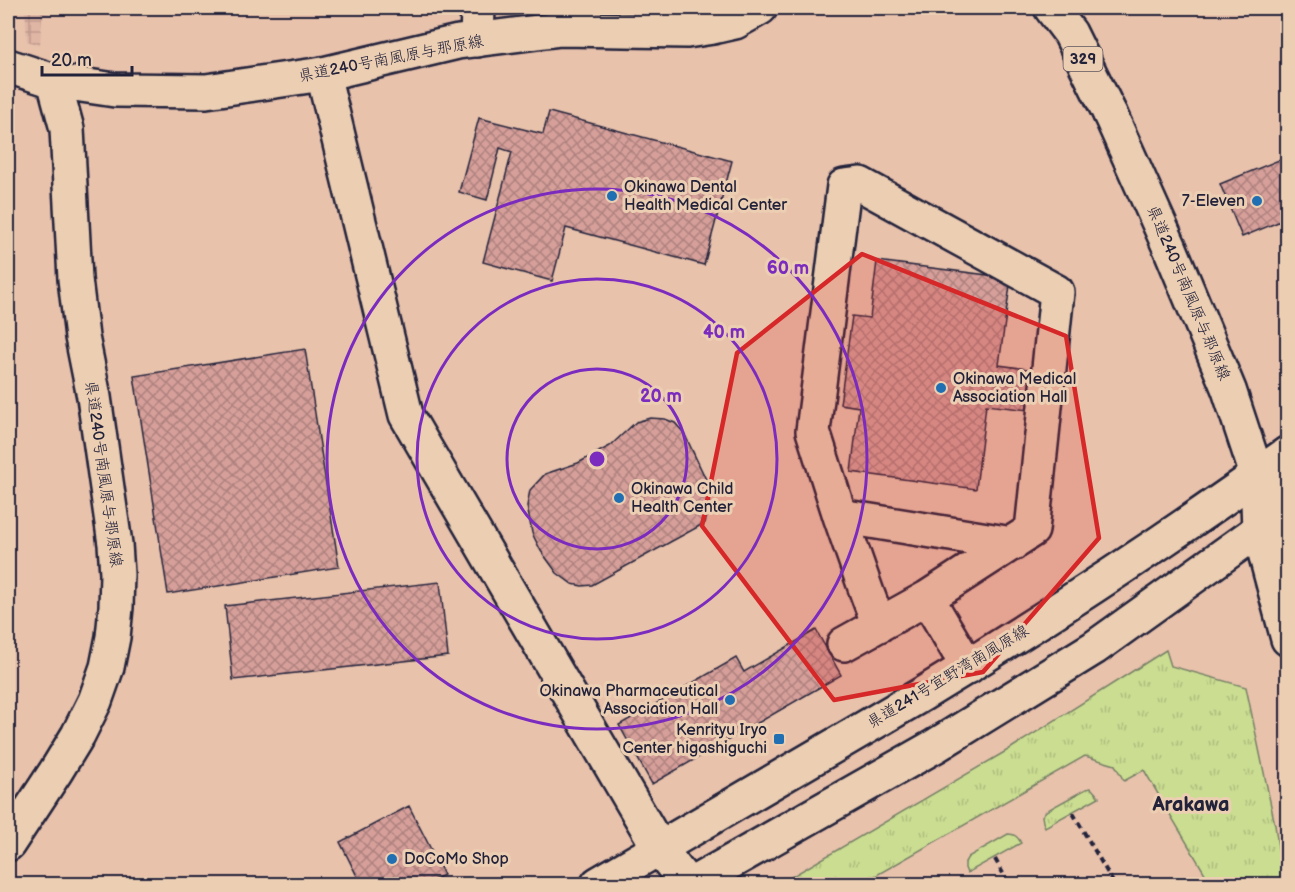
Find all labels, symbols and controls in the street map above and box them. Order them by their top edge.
street label: 県道240号南風原与那原線 [297,32,485,86]
scale bar [42,39,132,77]
road number: 329 [1064,47,1102,71]
text: 20 m [51,50,92,71]
place label: Okinawa Dental Health Medical Center [624,178,787,215]
marker: Okinawa Dental Health Medical Center [605,189,619,203]
place label: 7-Eleven [1182,192,1245,211]
marker: 7-Eleven [1250,194,1264,208]
street label: 県道240号南風原与那原線 [1142,203,1234,383]
text: 60 m [767,258,809,279]
text: 40 m [703,322,745,343]
place label: Okinawa Medical Association Hall [953,370,1076,407]
street label: 県道240号南風原与那原線 [80,379,126,569]
marker: Okinawa Medical Association Hall [934,381,948,395]
text: 20 m [640,386,682,407]
centre of rings [587,449,607,469]
place label: Okinawa Child Health Center [631,480,733,517]
marker: Okinawa Child Health Center [612,491,626,505]
street label: 県道241号宜野湾南風原線 [864,621,1032,733]
place label: Okinawa Pharmaceutical Association Hall [539,682,718,719]
marker: Okinawa Pharmaceutical Association Hall [723,693,737,707]
place label: Kenrityu Iryo Center higashiguchi [622,721,767,758]
marker: Kenrityu Iryo Center higashiguchi [772,732,786,746]
district label: Arakawa [1152,793,1229,817]
place label: DoCoMo Shop [404,850,509,869]
marker: DoCoMo Shop [385,852,399,866]

